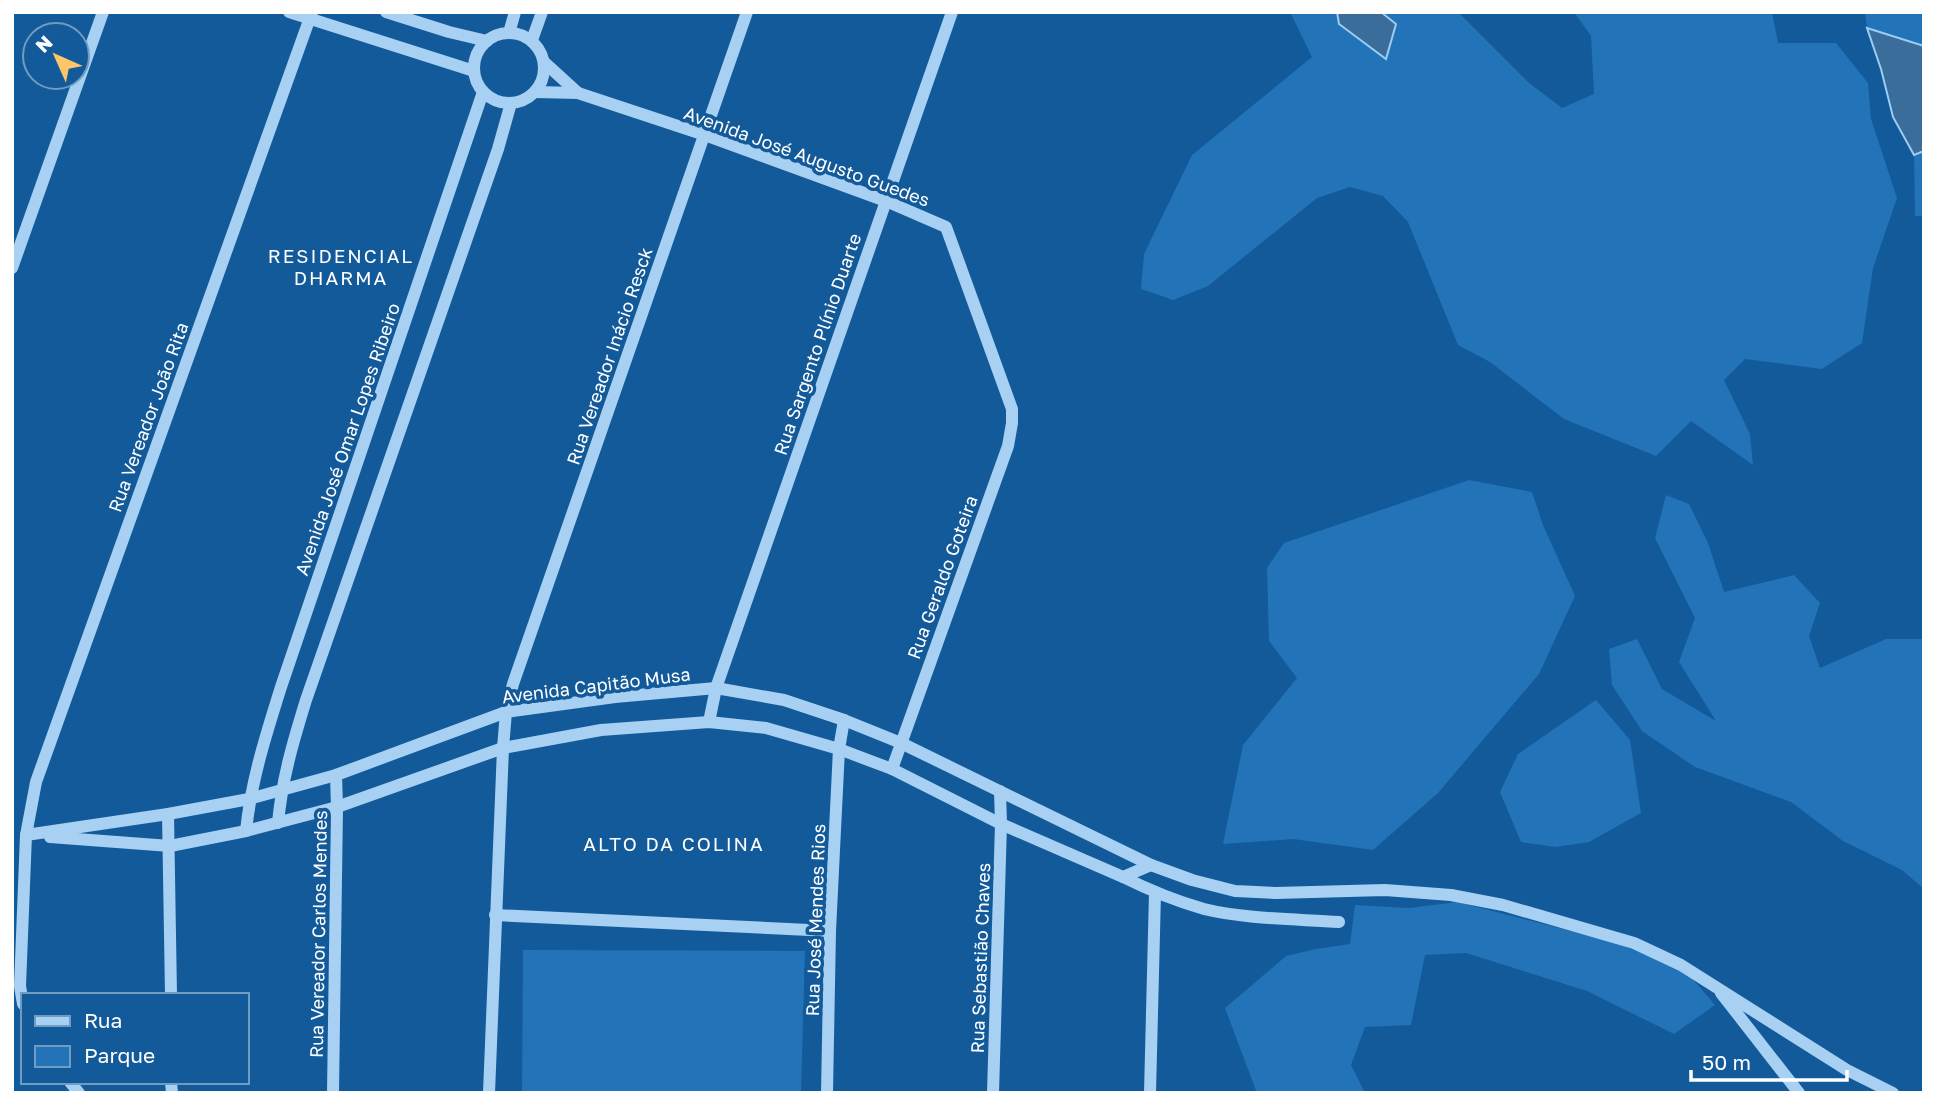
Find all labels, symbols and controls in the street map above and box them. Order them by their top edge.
north arrow [21,21,91,91]
text: N [30,30,57,57]
street label: Avenida José Augusto Guedes [681,101,933,211]
street label: Rua Sargento Plínio Duarte [769,230,865,458]
district label: RESIDENCIAL DHARMA [268,244,414,289]
street label: Rua Vereador Inácio Resck [561,244,657,468]
street label: Avenida José Omar Lopes Ribeiro [290,300,404,578]
street label: Rua Vereador João Rita [103,319,193,515]
street label: Rua Geraldo Goteira [902,492,982,662]
street label: Avenida Capitão Musa [500,663,692,707]
street label: Rua Vereador Carlos Mendes [305,810,331,1058]
street label: Rua José Mendes Rios [801,823,829,1017]
district label: ALTO DA COLINA [583,832,765,855]
street label: Rua Sebastião Chaves [966,862,994,1054]
legend [21,993,248,1084]
text: Rua [84,1007,122,1033]
scale bar [1691,1038,1847,1082]
text: Parque [84,1042,155,1068]
text: 50 m [1702,1049,1751,1075]

